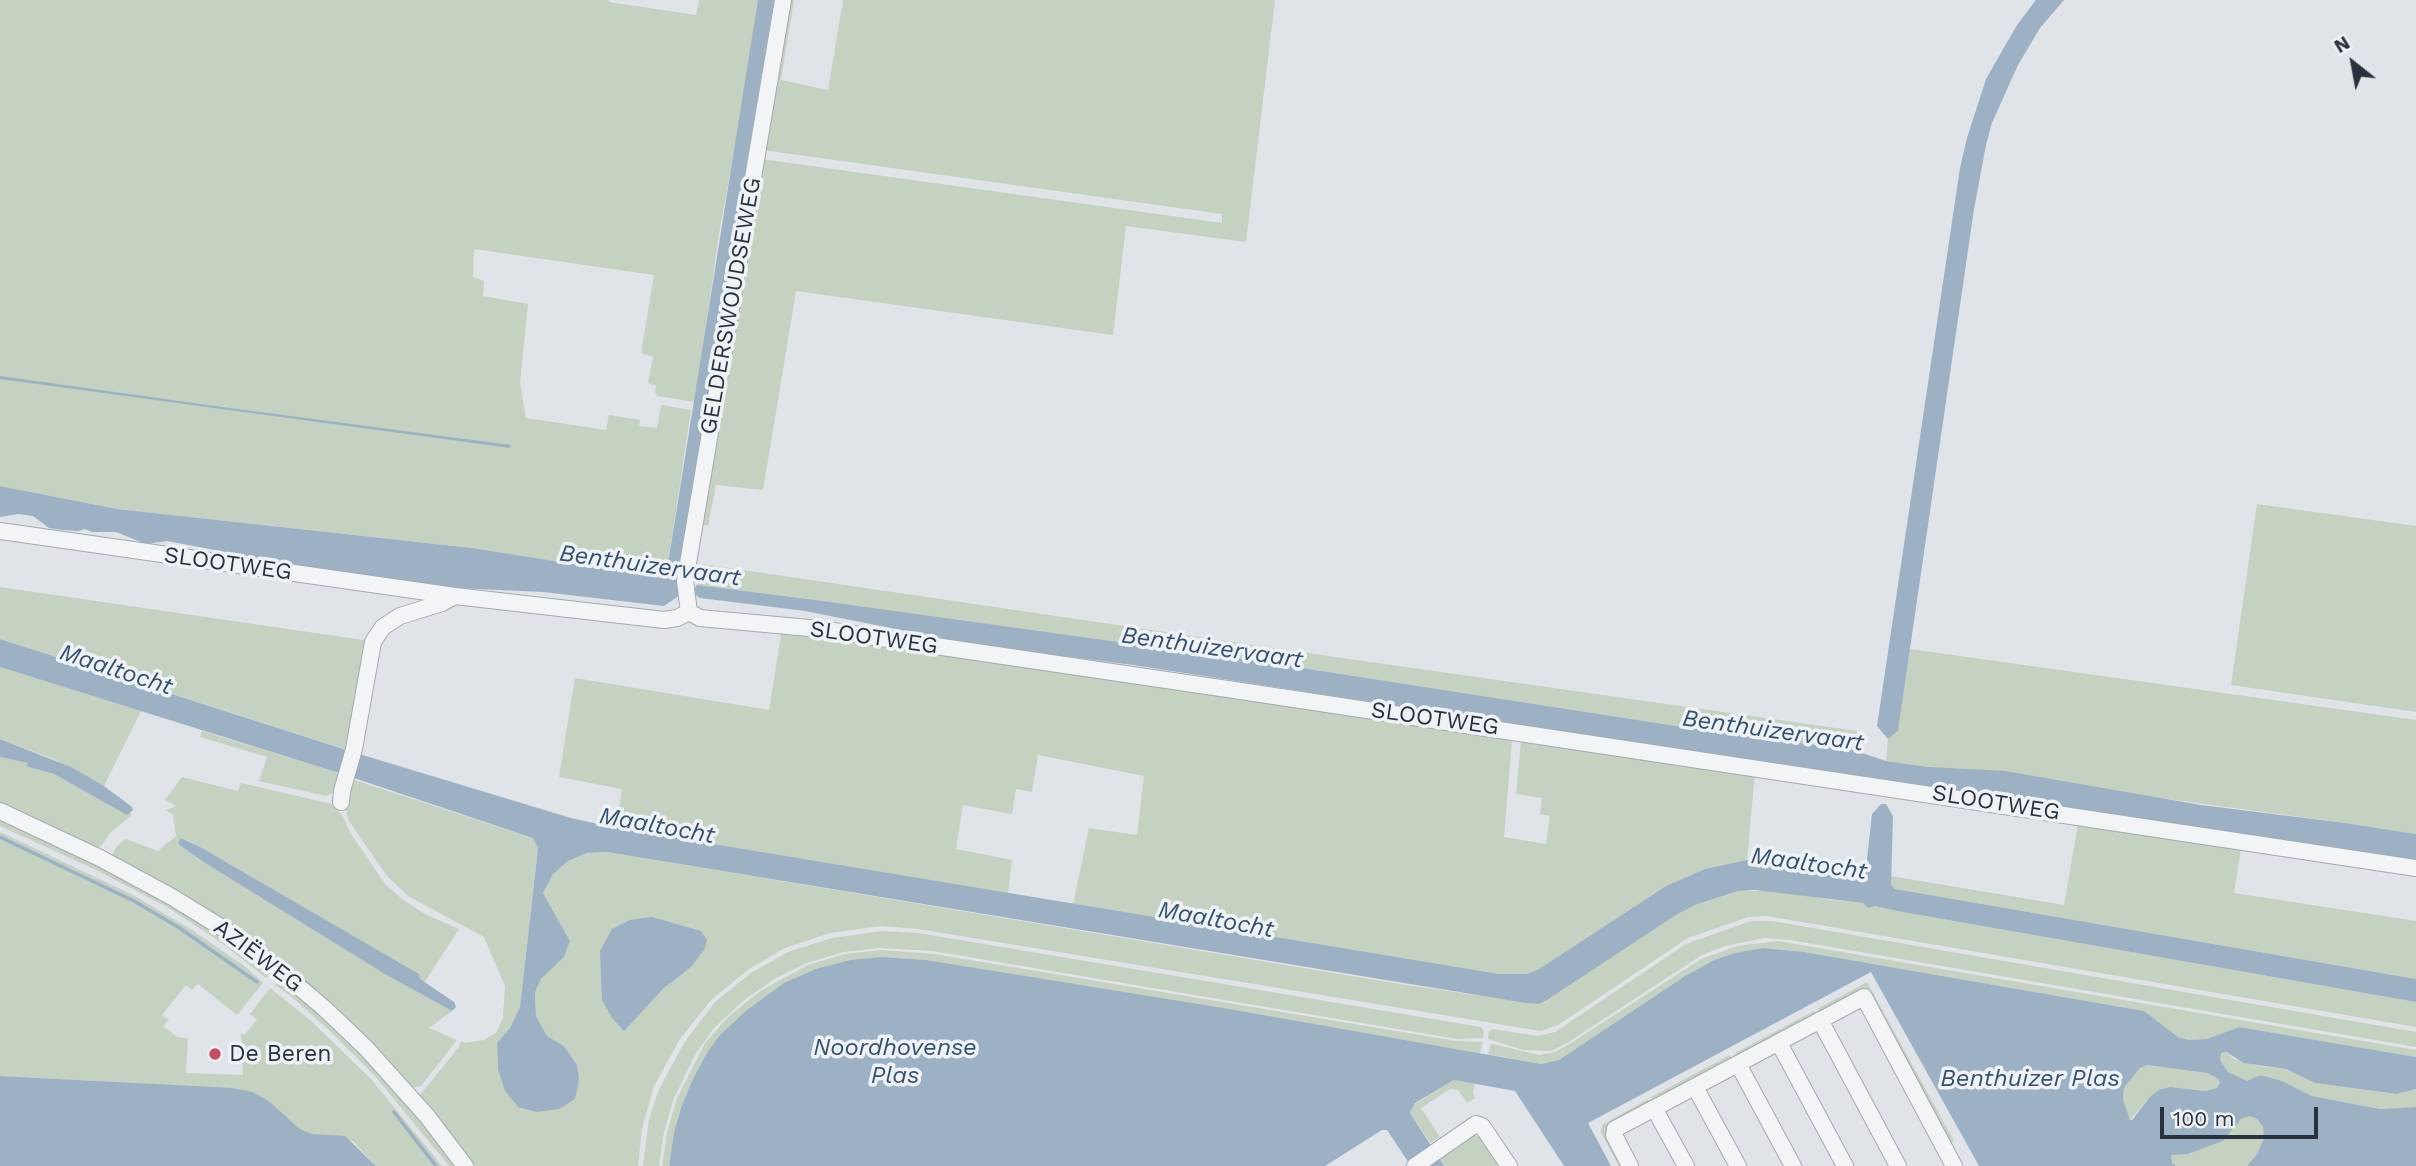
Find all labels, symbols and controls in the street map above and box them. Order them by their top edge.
north arrow [2318,28,2388,98]
text: N [2330,31,2354,58]
street label: GELDERSWOUDSEWEG [695,175,767,437]
water label: Benthuizervaart [557,539,743,593]
street label: SLOOTWEG [162,541,294,587]
street label: SLOOTWEG [808,615,940,661]
water label: Benthuizervaart [1119,621,1305,675]
water label: Maaltocht [56,638,176,702]
street label: SLOOTWEG [1369,696,1501,742]
water label: Benthuizervaart [1680,704,1866,758]
street label: SLOOTWEG [1930,779,2062,827]
water label: Maaltocht [597,802,717,850]
water label: Maaltocht [1749,842,1869,886]
water label: Maaltocht [1156,896,1276,944]
street label: AZIËWEG [208,914,308,998]
water label: Noordhovense Plas [813,1034,977,1090]
place label: De Beren [229,1040,332,1068]
marker: De Beren [207,1046,223,1062]
water label: Benthuizer Plas [1940,1065,2120,1093]
scale bar [2164,1092,2322,1136]
text: 100 m [2173,1106,2235,1131]

